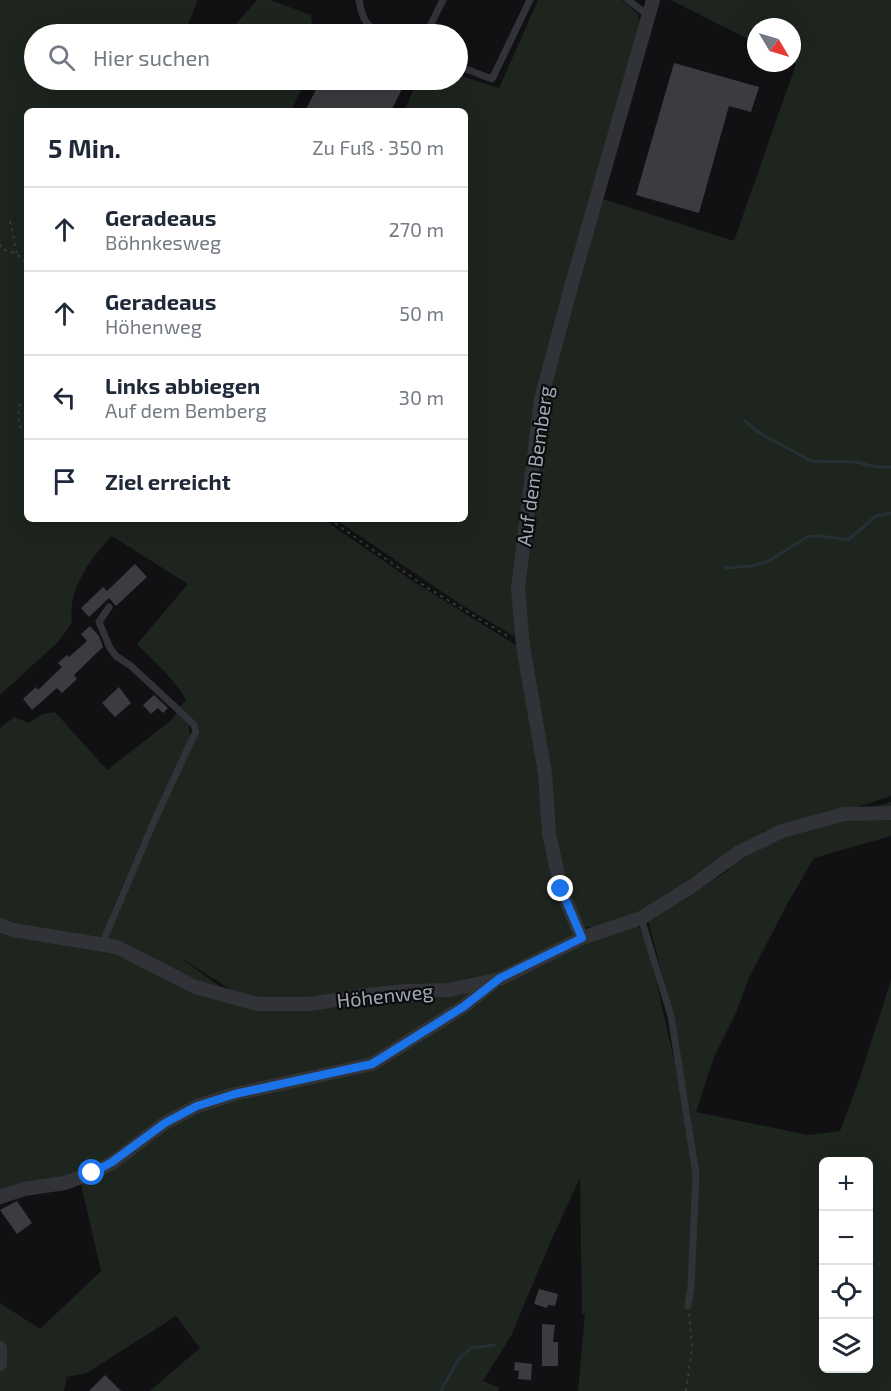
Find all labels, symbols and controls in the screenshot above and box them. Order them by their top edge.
north arrow [747,18,801,72]
search box [24,24,468,90]
icon: search [45,41,78,74]
text: Hier suchen [93,44,210,70]
text: 5 Min. [48,132,121,163]
text: Zu Fuß · 350 m [312,135,444,159]
text: Geradeaus [105,204,216,230]
icon: ahead [48,213,81,246]
text: 270 m [388,217,444,241]
text: Böhnkesweg [105,230,221,254]
text: Geradeaus [105,288,216,314]
icon: ahead [48,297,81,330]
text: 50 m [399,301,444,325]
text: Höhenweg [105,314,202,338]
text: Links abbiegen [105,372,260,398]
icon: left [48,381,81,414]
street label: Auf dem Bemberg [511,384,557,548]
text: 30 m [399,385,444,409]
text: Auf dem Bemberg [105,398,267,422]
icon: arrive [48,465,81,498]
text: Ziel erreicht [105,468,231,494]
route end [547,875,573,901]
street label: Höhenweg [335,978,434,1012]
map controls [819,1157,873,1373]
button: + [819,1157,873,1211]
route start [78,1159,104,1185]
button: − [819,1211,873,1265]
button: locate [819,1265,873,1319]
button: layers [819,1319,873,1373]

